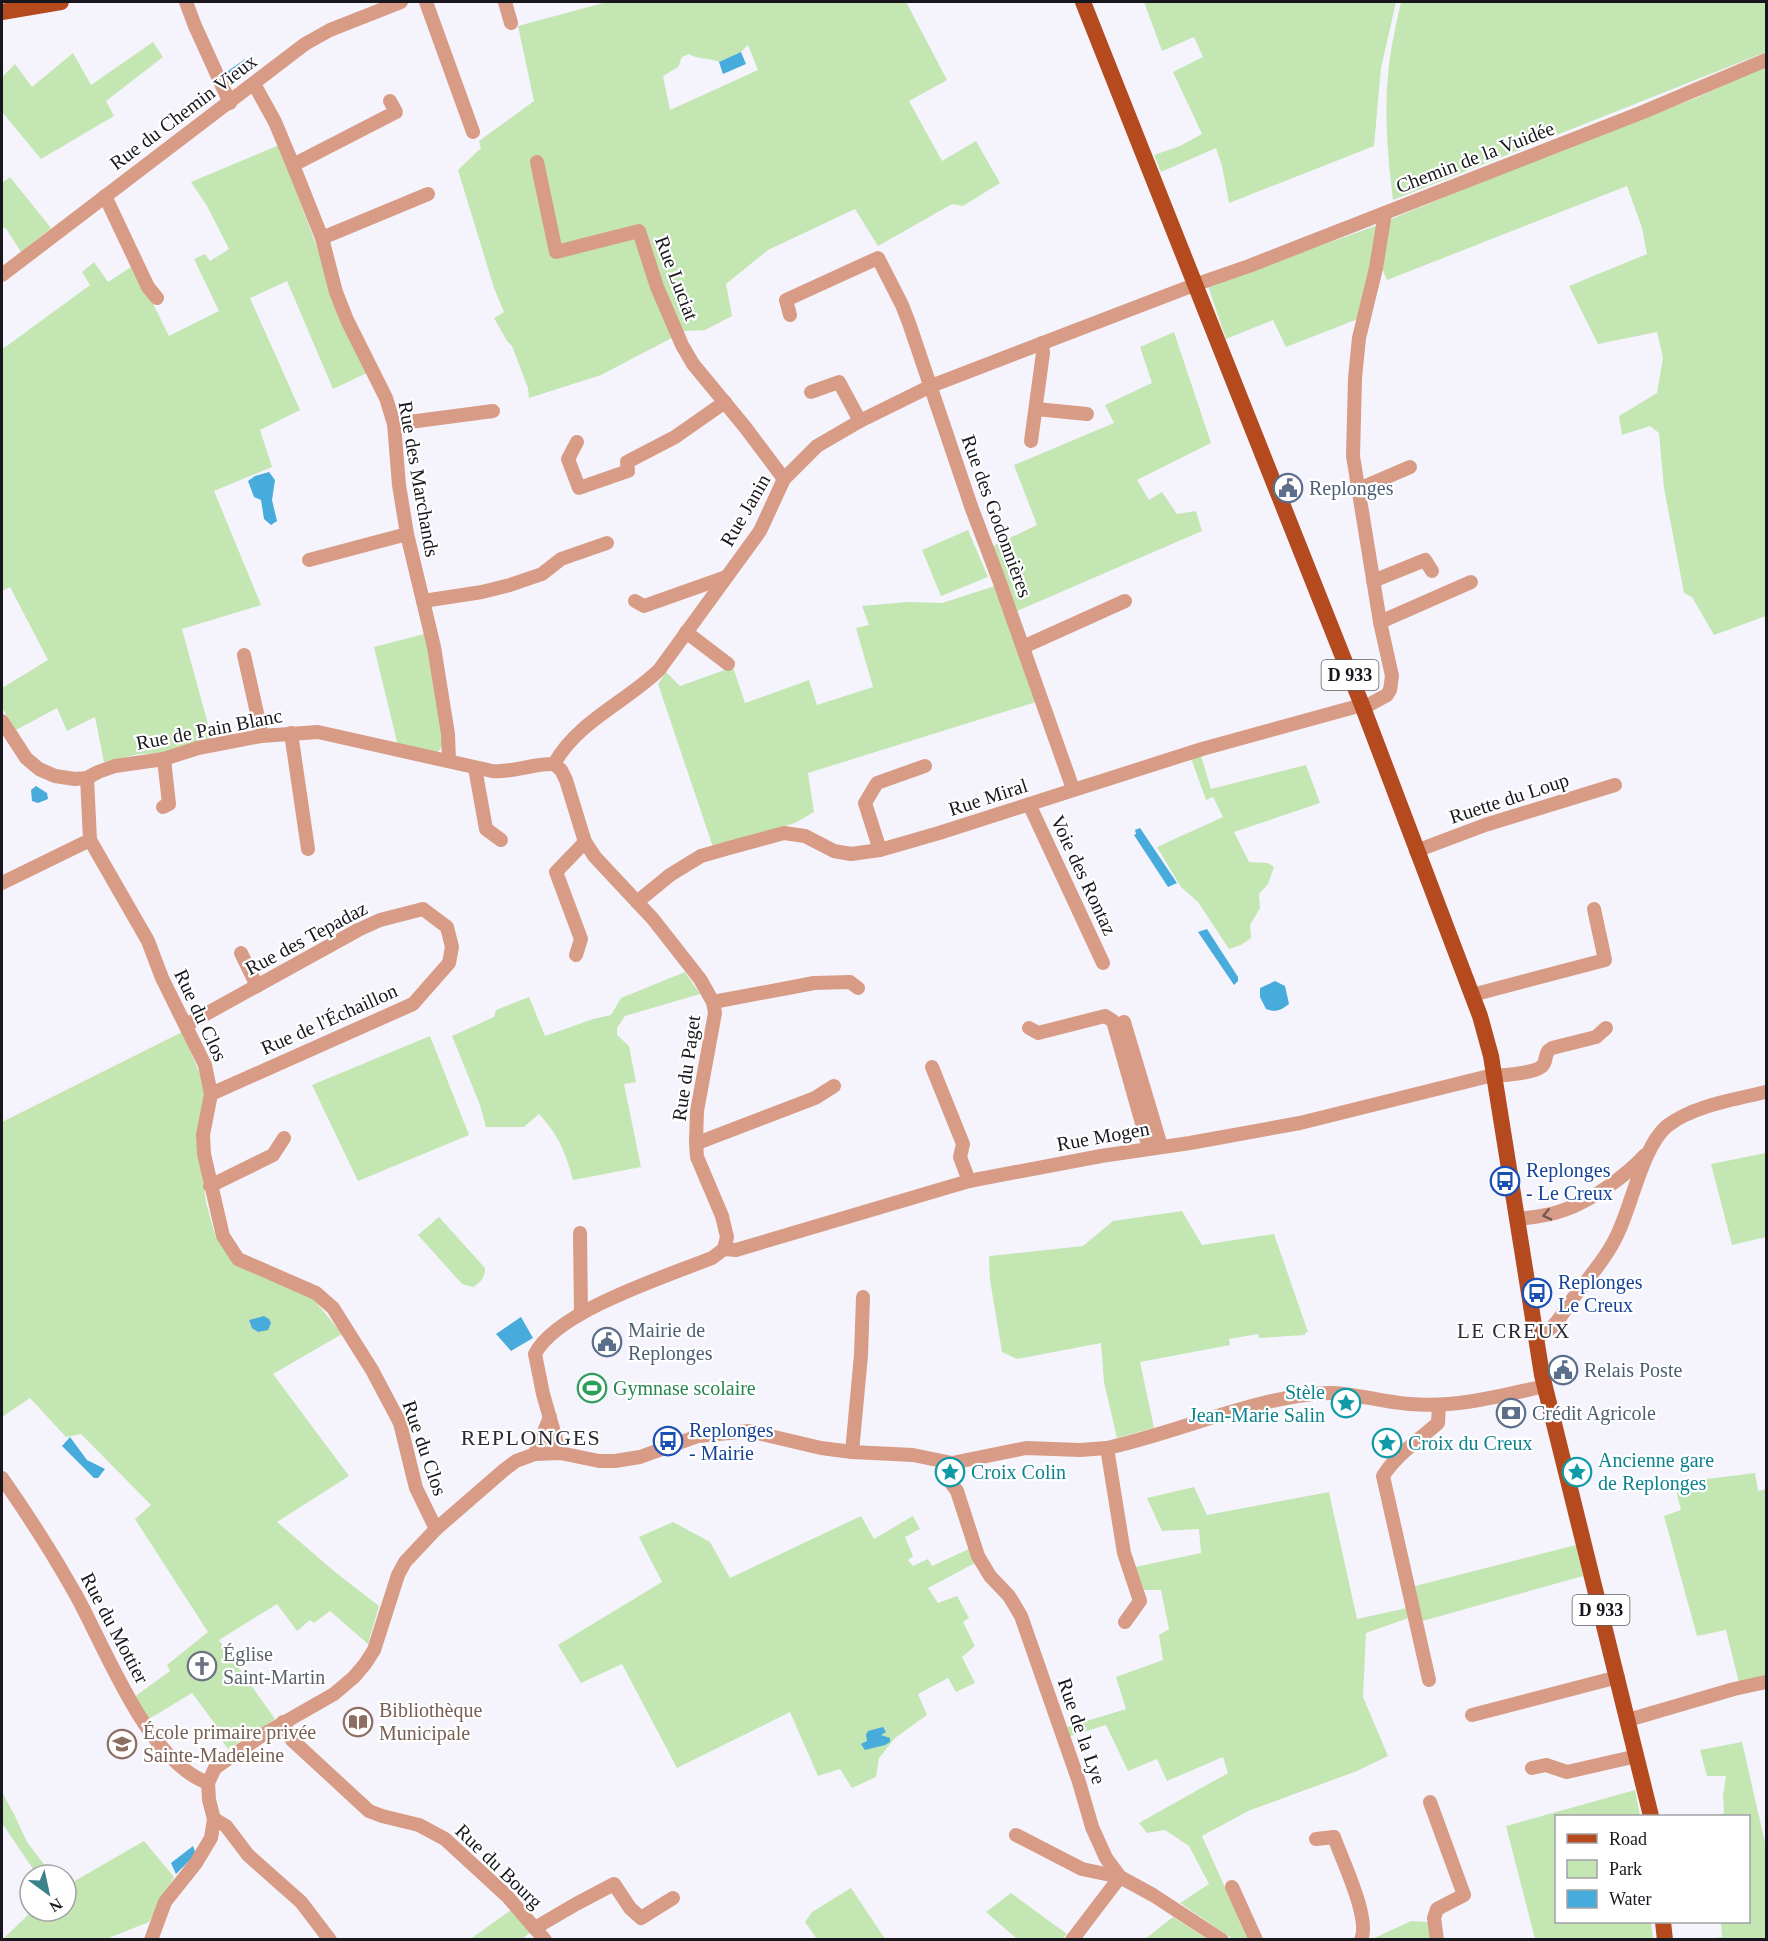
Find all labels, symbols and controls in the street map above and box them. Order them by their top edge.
street label: Rue du Chemin Vieux [105,50,261,174]
street label: Chemin de la Vuidée [1393,117,1557,197]
street label: Rue Luciat [651,233,703,324]
street label: Rue des Marchands [394,399,444,559]
street label: Rue des Godonnières [957,432,1037,600]
street label: Rue Janin [716,470,774,550]
public building icon: Replonges [1272,472,1304,504]
place label: Replonges [1309,477,1394,500]
road number: D 933 [1322,660,1378,690]
street label: Rue de Pain Blanc [134,704,284,754]
street label: Ruette du Loup [1446,768,1572,829]
street label: Rue Miral [946,774,1031,820]
street label: Voie des Rontaz [1047,812,1121,938]
street label: Rue des Tepadaz [241,897,371,980]
street label: Rue du Clos [170,966,232,1065]
street label: Rue de l'Échaillon [257,979,401,1059]
street label: Rue du Paget [668,1013,705,1122]
street label: Rue Mogen [1055,1117,1151,1156]
place label: Replonges - Le Creux [1526,1159,1613,1204]
bus stop icon: Replonges - Le Creux [1489,1165,1521,1197]
one-way arrow [1542,1207,1552,1220]
place label: Replonges Le Creux [1558,1271,1643,1316]
bus stop icon: Replonges Le Creux [1521,1277,1553,1309]
place label: Mairie de Replonges [628,1319,713,1365]
district label: LE CREUX [1457,1319,1571,1343]
public building icon: Mairie de Replonges [591,1326,623,1358]
public building icon: Relais Poste [1547,1354,1579,1386]
place label: Relais Poste [1584,1359,1682,1381]
sports icon: Gymnase scolaire [576,1372,608,1404]
place label: Gymnase scolaire [613,1377,756,1400]
place label: Stèle Jean-Marie Salin [1189,1381,1325,1426]
place icon: Stèle Jean-Marie Salin [1330,1387,1362,1419]
bank icon: Crédit Agricole [1495,1397,1527,1429]
street label: Rue du Clos [398,1398,452,1499]
place label: Crédit Agricole [1532,1402,1656,1425]
place label: Replonges - Mairie [689,1419,774,1464]
district label: REPLONGES [461,1425,601,1450]
bus stop icon: Replonges - Mairie [652,1425,684,1457]
place icon: Croix du Creux [1371,1427,1403,1459]
place label: Croix du Creux [1408,1432,1532,1454]
place label: Ancienne gare de Replonges [1598,1449,1714,1495]
place icon: Croix Colin [934,1456,966,1488]
place icon: Ancienne gare de Replonges [1561,1456,1593,1488]
place label: Croix Colin [971,1461,1066,1483]
street label: Rue du Mottier [77,1569,154,1687]
road number: D 933 [1572,1595,1630,1625]
place label: Église Saint-Martin [223,1643,325,1688]
church icon: Église Saint-Martin [186,1650,218,1682]
street label: Rue de la Lye [1053,1675,1110,1787]
place label: Bibliothèque Municipale [379,1699,482,1745]
library icon: Bibliothèque Municipale [342,1706,374,1738]
place label: École primaire privée Sainte-Madeleine [143,1721,316,1766]
school or university icon: École primaire privée Sainte-Madeleine [106,1728,138,1760]
legend [1555,1815,1750,1923]
street label: Rue du Bourg [450,1819,547,1913]
text: Road [1609,1829,1647,1849]
text: Park [1609,1859,1642,1879]
north arrow [18,1863,78,1923]
text: Water [1609,1889,1652,1909]
text: N [46,1895,65,1916]

